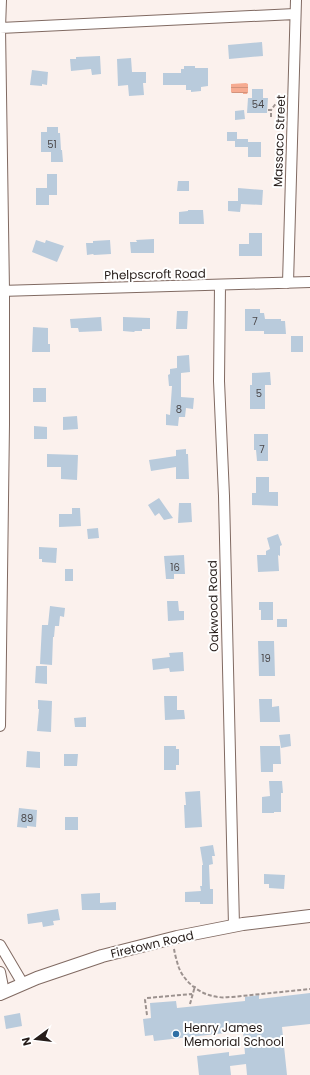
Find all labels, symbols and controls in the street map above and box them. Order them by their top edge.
street label: Massaco Street [269,95,289,187]
house number: 54 [252,97,264,112]
house number: 51 [47,137,57,152]
street label: Phelpscroft Road [104,265,206,283]
house number: 7 [252,314,258,329]
house number: 5 [256,386,262,401]
house number: 8 [176,402,182,417]
house number: 7 [259,442,265,457]
house number: 16 [170,560,180,575]
street label: Oakwood Road [204,560,222,652]
house number: 19 [261,651,271,666]
house number: 89 [21,811,33,826]
street label: Firetown Road [109,926,195,962]
north arrow [16,1019,56,1059]
place label: Henry James Memorial School [184,1019,284,1050]
marker: Henry James Memorial School [171,1029,181,1039]
text: N [18,1036,35,1048]

